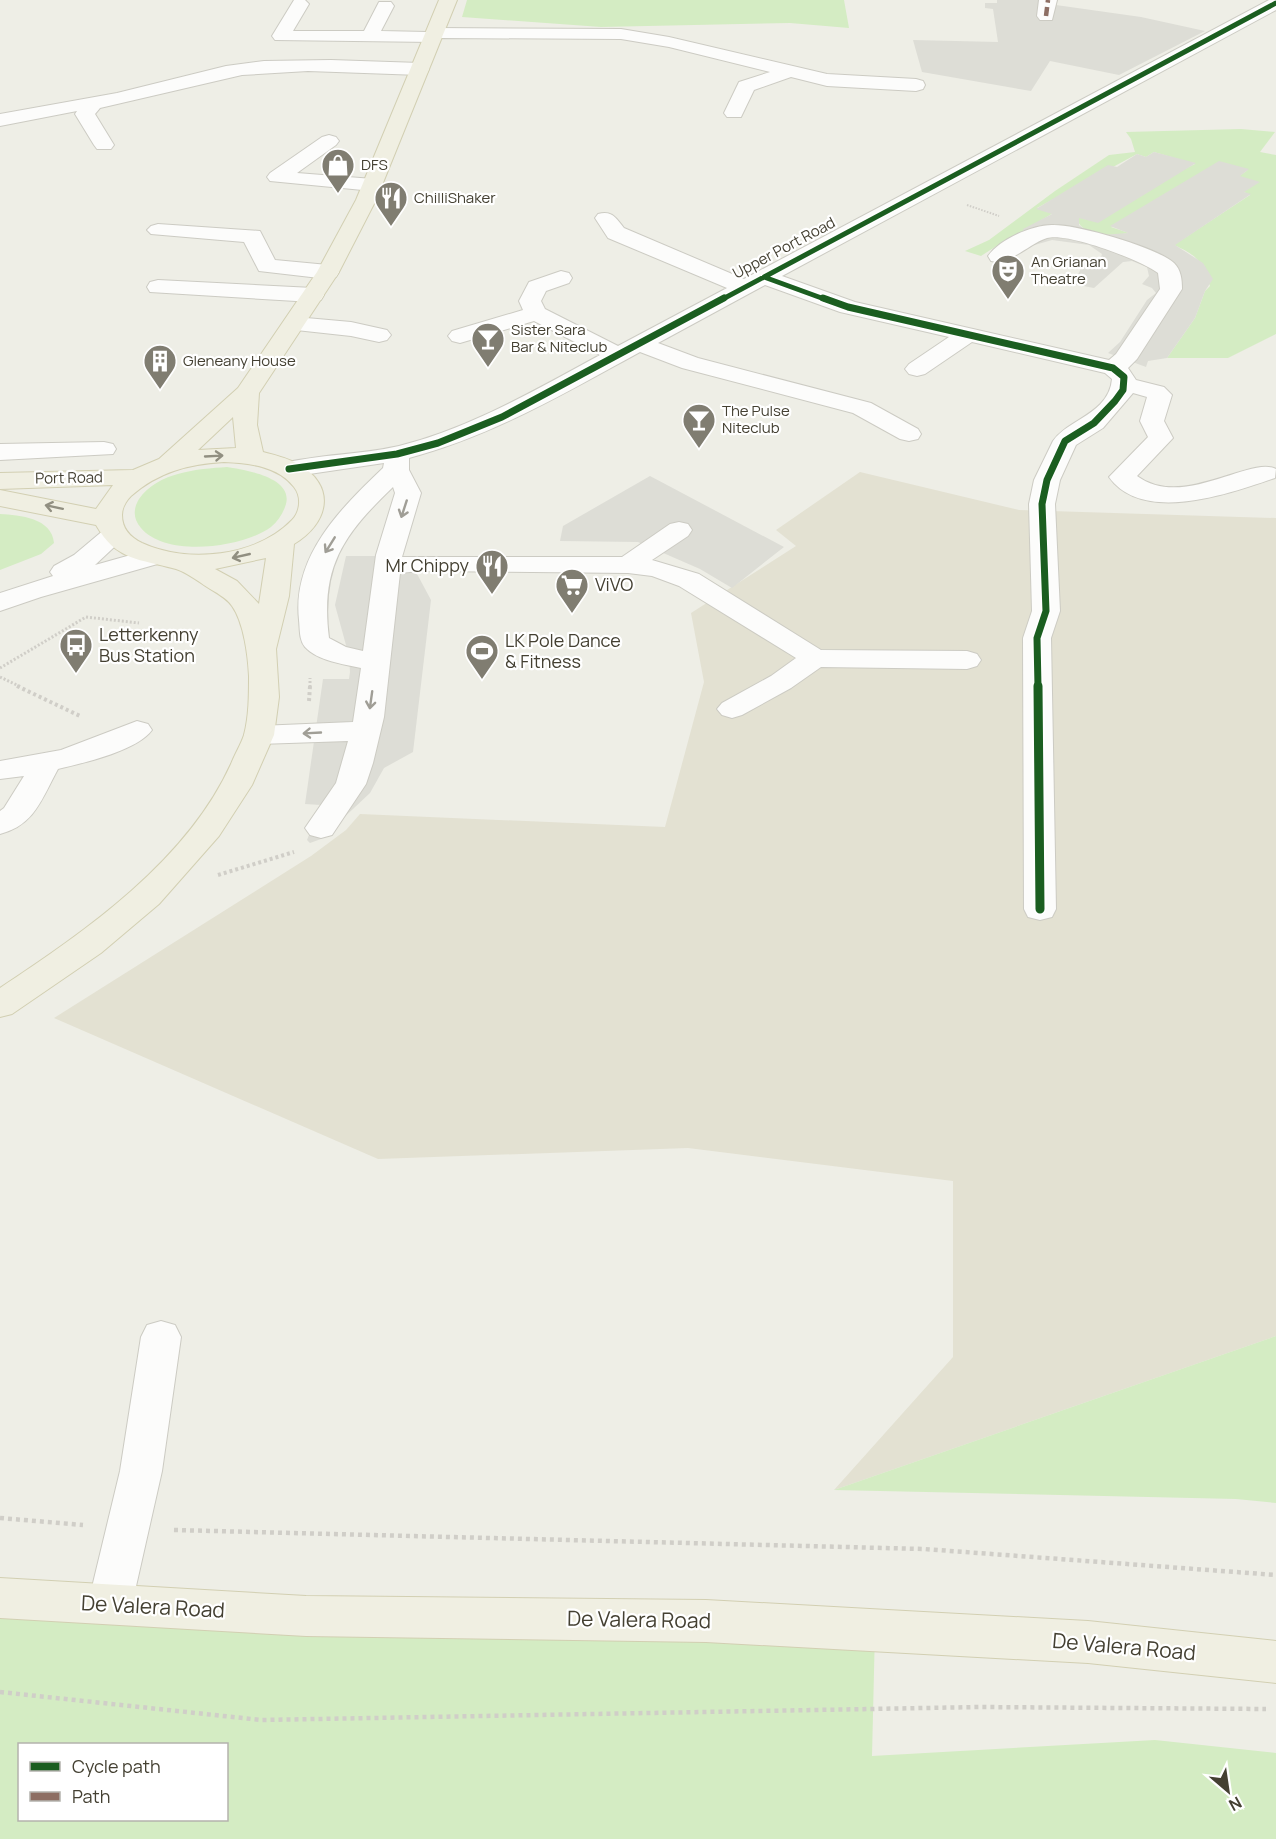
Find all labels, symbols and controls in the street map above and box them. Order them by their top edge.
shop icon: DFS [320,147,356,194]
place label: DFS [361,154,388,175]
restaurant icon: ChilliShaker [373,180,409,227]
place label: ChilliShaker [414,187,496,208]
street label: Upper Port Road [729,212,839,283]
place label: An Grianan Theatre [1031,251,1106,289]
theatre icon: An Grianan Theatre [990,253,1026,300]
place label: Sister Sara Bar & Niteclub [511,319,607,357]
bar icon: Sister Sara Bar & Niteclub [470,321,506,368]
building icon: Gleneany House [142,343,178,390]
place label: Gleneany House [183,350,296,371]
place label: The Pulse Niteclub [722,400,790,438]
bar icon: The Pulse Niteclub [681,402,717,449]
one-way arrow [203,450,223,461]
street label: Port Road [35,466,103,489]
one-way arrow [397,499,408,518]
one-way arrow [45,501,64,512]
one-way arrow [323,536,335,553]
restaurant icon: Mr Chippy [474,548,510,595]
one-way arrow [232,551,251,562]
place label: Mr Chippy [386,553,469,577]
supermarket icon: ViVO [554,567,590,614]
place label: ViVO [595,572,633,596]
place label: Letterkenny Bus Station [99,622,199,667]
bus stop icon: Letterkenny Bus Station [58,627,94,674]
place label: LK Pole Dance & Fitness [505,628,621,673]
sports icon: LK Pole Dance & Fitness [464,633,500,680]
one-way arrow [366,690,377,710]
one-way arrow [302,727,322,738]
street label: De Valera Road [80,1588,226,1624]
street label: De Valera Road [567,1604,711,1634]
street label: De Valera Road [1051,1626,1197,1666]
legend [18,1743,228,1821]
text: Cycle path [72,1754,161,1778]
north arrow [1198,1761,1258,1821]
text: Path [72,1784,110,1808]
text: N [1225,1792,1246,1817]

